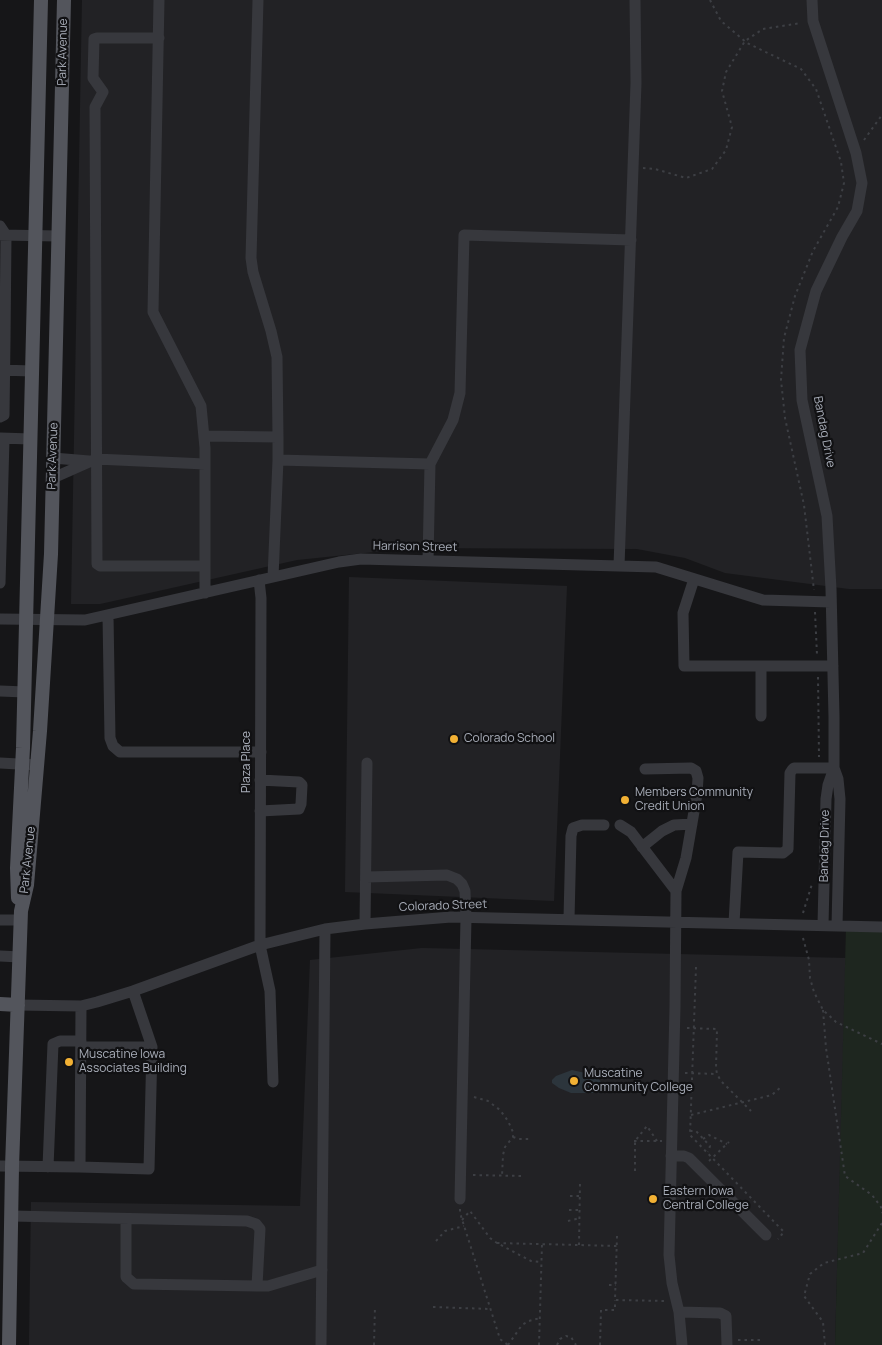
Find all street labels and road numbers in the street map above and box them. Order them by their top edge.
street label: Park Avenue [55,18,71,86]
street label: Bandag Drive [810,395,838,469]
street label: Park Avenue [45,422,61,490]
street label: Harrison Street [373,539,457,555]
street label: Plaza Place [240,731,254,793]
street label: Bandag Drive [817,810,833,882]
street label: Park Avenue [17,826,39,894]
street label: Colorado Street [399,897,487,915]

